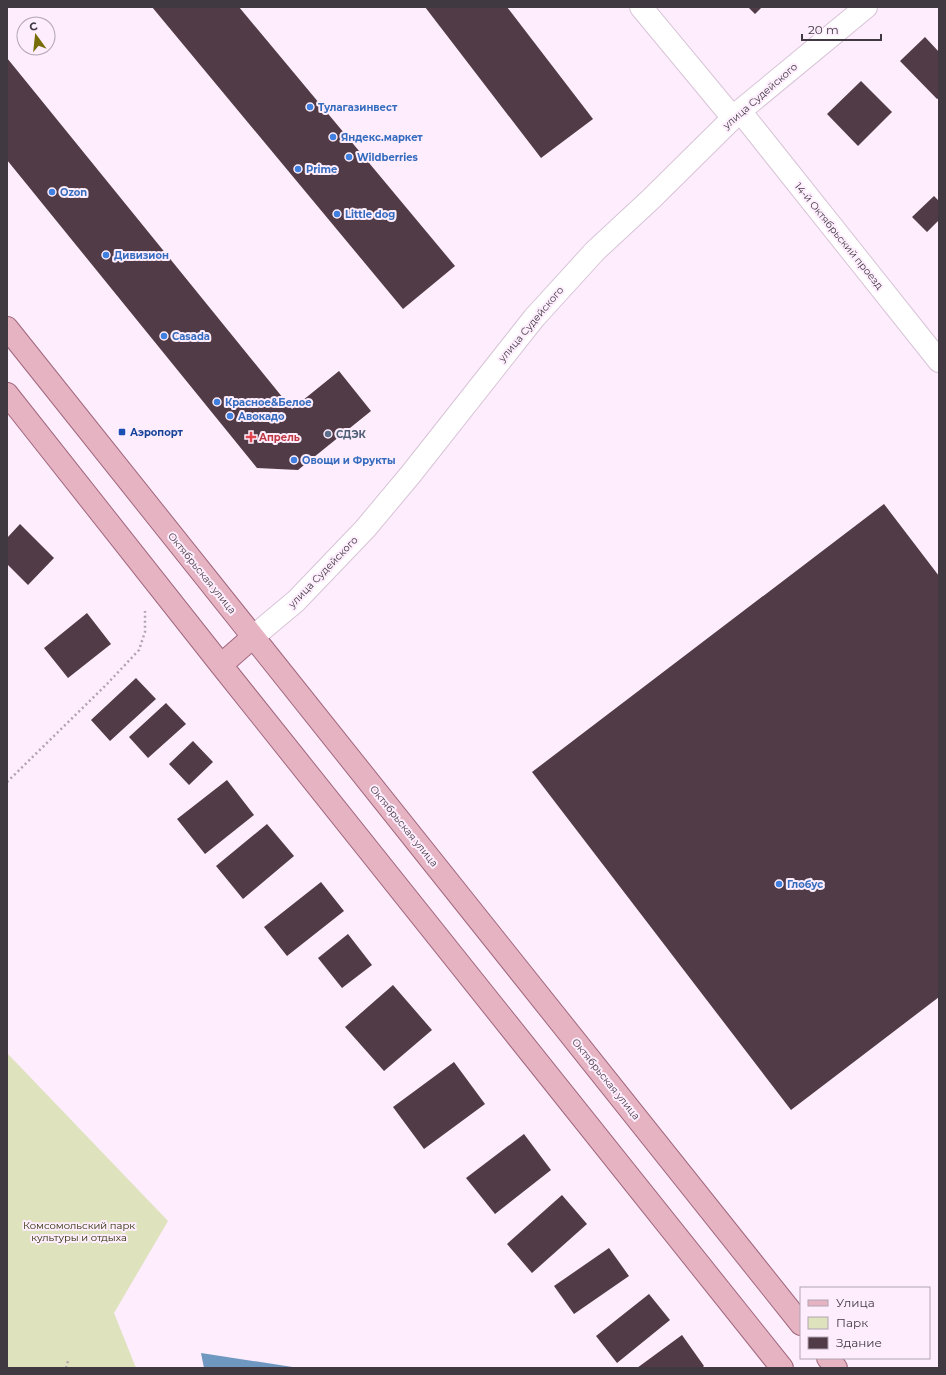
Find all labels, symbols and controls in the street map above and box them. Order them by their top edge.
north arrow [16,16,56,56]
scale bar [802,16,881,42]
text: С [28,19,39,34]
text: 20 m [808,22,839,37]
street label: улица Судейского [719,60,800,133]
place label: Тулагазинвест [318,101,398,114]
marker: Тулагазинвест [305,102,315,112]
place label: Яндекс.маркет [341,131,423,144]
marker: Яндекс.маркет [328,132,338,142]
place label: Wildberries [357,151,419,164]
marker: Wildberries [344,152,354,162]
place label: Prime [306,163,337,176]
marker: Prime [293,164,303,174]
street label: 14-й Октябрьский проезд [792,180,886,292]
place label: Ozon [60,186,87,199]
marker: Ozon [47,187,57,197]
place label: Little dog [345,208,395,221]
marker: Little dog [332,209,342,219]
place label: Дивизион [114,249,169,262]
marker: Дивизион [101,250,111,260]
street label: улица Судейского [495,284,566,365]
place label: Casada [172,330,210,343]
marker: Casada [159,331,169,341]
place label: Красное&Белое [225,396,312,409]
marker: Красное&Белое [212,397,222,407]
place label: Авокадо [238,410,285,423]
marker: Авокадо [225,411,235,421]
place label: Аэропорт [130,426,183,439]
marker: Аэропорт [117,427,127,437]
place label: СДЭК [336,428,367,441]
marker: СДЭК [323,429,333,439]
place label: Апрель [259,431,300,444]
marker: Апрель [246,432,256,442]
place label: Овощи и Фрукты [302,454,396,467]
marker: Овощи и Фрукты [289,455,299,465]
street label: Октябрьская улица [165,530,239,616]
street label: улица Судейского [285,534,360,611]
street label: Октябрьская улица [367,783,441,869]
place label: Глобус [787,878,823,891]
marker: Глобус [774,879,784,889]
street label: Октябрьская улица [569,1036,643,1122]
park label: Комсомольский парк культуры и отдыха [23,1219,135,1244]
legend [800,1287,930,1359]
text: Улица [836,1295,875,1310]
text: Парк [836,1315,868,1330]
text: Здание [836,1335,882,1350]

